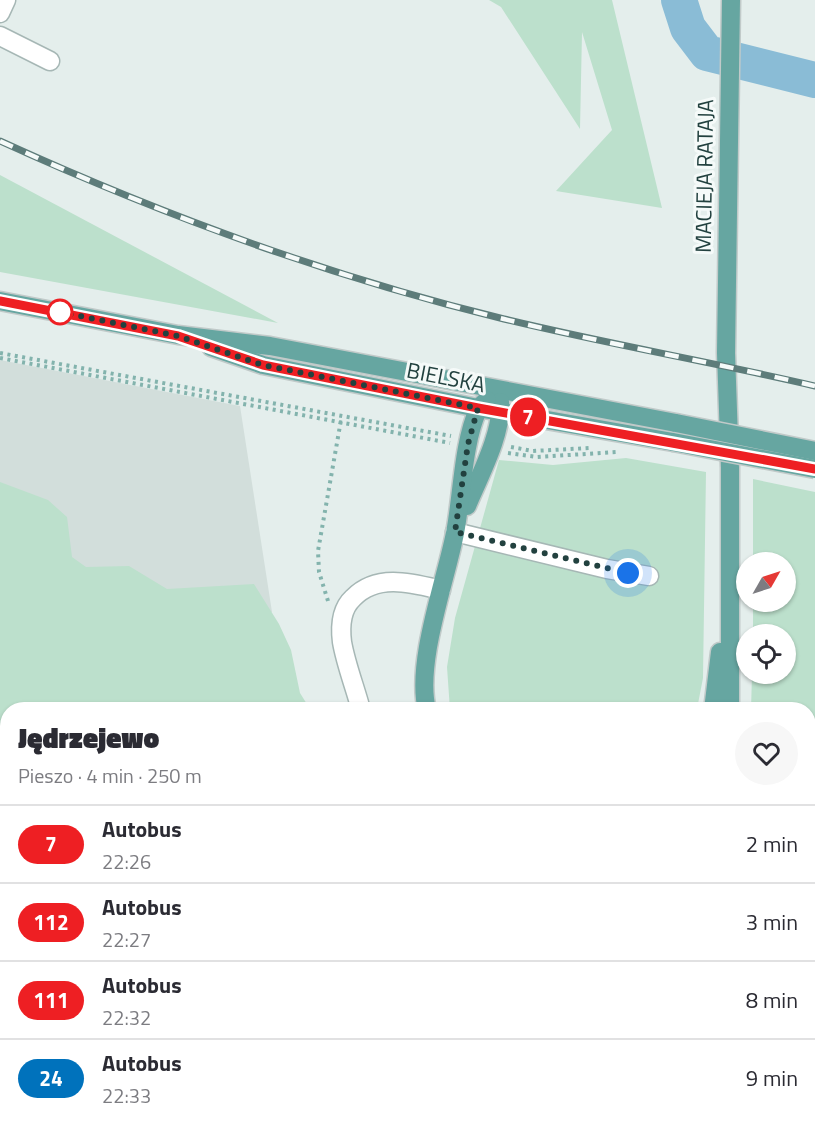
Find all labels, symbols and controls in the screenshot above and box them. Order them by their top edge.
street label: MACIEJA RATAJA [686,99,722,253]
unlabelled marker [47,299,73,325]
street label: BIELSKA [404,353,488,401]
line badge: 7 [508,398,548,436]
text: 7 [522,401,534,433]
north arrow [736,552,796,612]
map controls [736,552,796,684]
your location [613,558,643,588]
button: locate [736,624,796,684]
text: Jędrzejewo [18,716,159,759]
button: heart [735,722,798,785]
text: Pieszo · 4 min · 250 m [18,760,202,791]
text: Autobus [102,812,182,846]
text: 2 min [746,827,798,861]
text: 7 [45,828,57,860]
text: 22:26 [102,846,151,877]
text: Autobus [102,890,182,924]
text: 3 min [746,905,798,939]
text: 112 [33,906,69,938]
text: 22:27 [102,924,151,955]
text: Autobus [102,968,182,1002]
text: 8 min [746,983,798,1017]
text: 111 [33,984,69,1016]
text: 22:32 [102,1002,151,1033]
text: Autobus [102,1046,182,1080]
text: 9 min [746,1061,798,1095]
text: 24 [39,1062,63,1094]
text: 22:33 [102,1080,151,1111]

